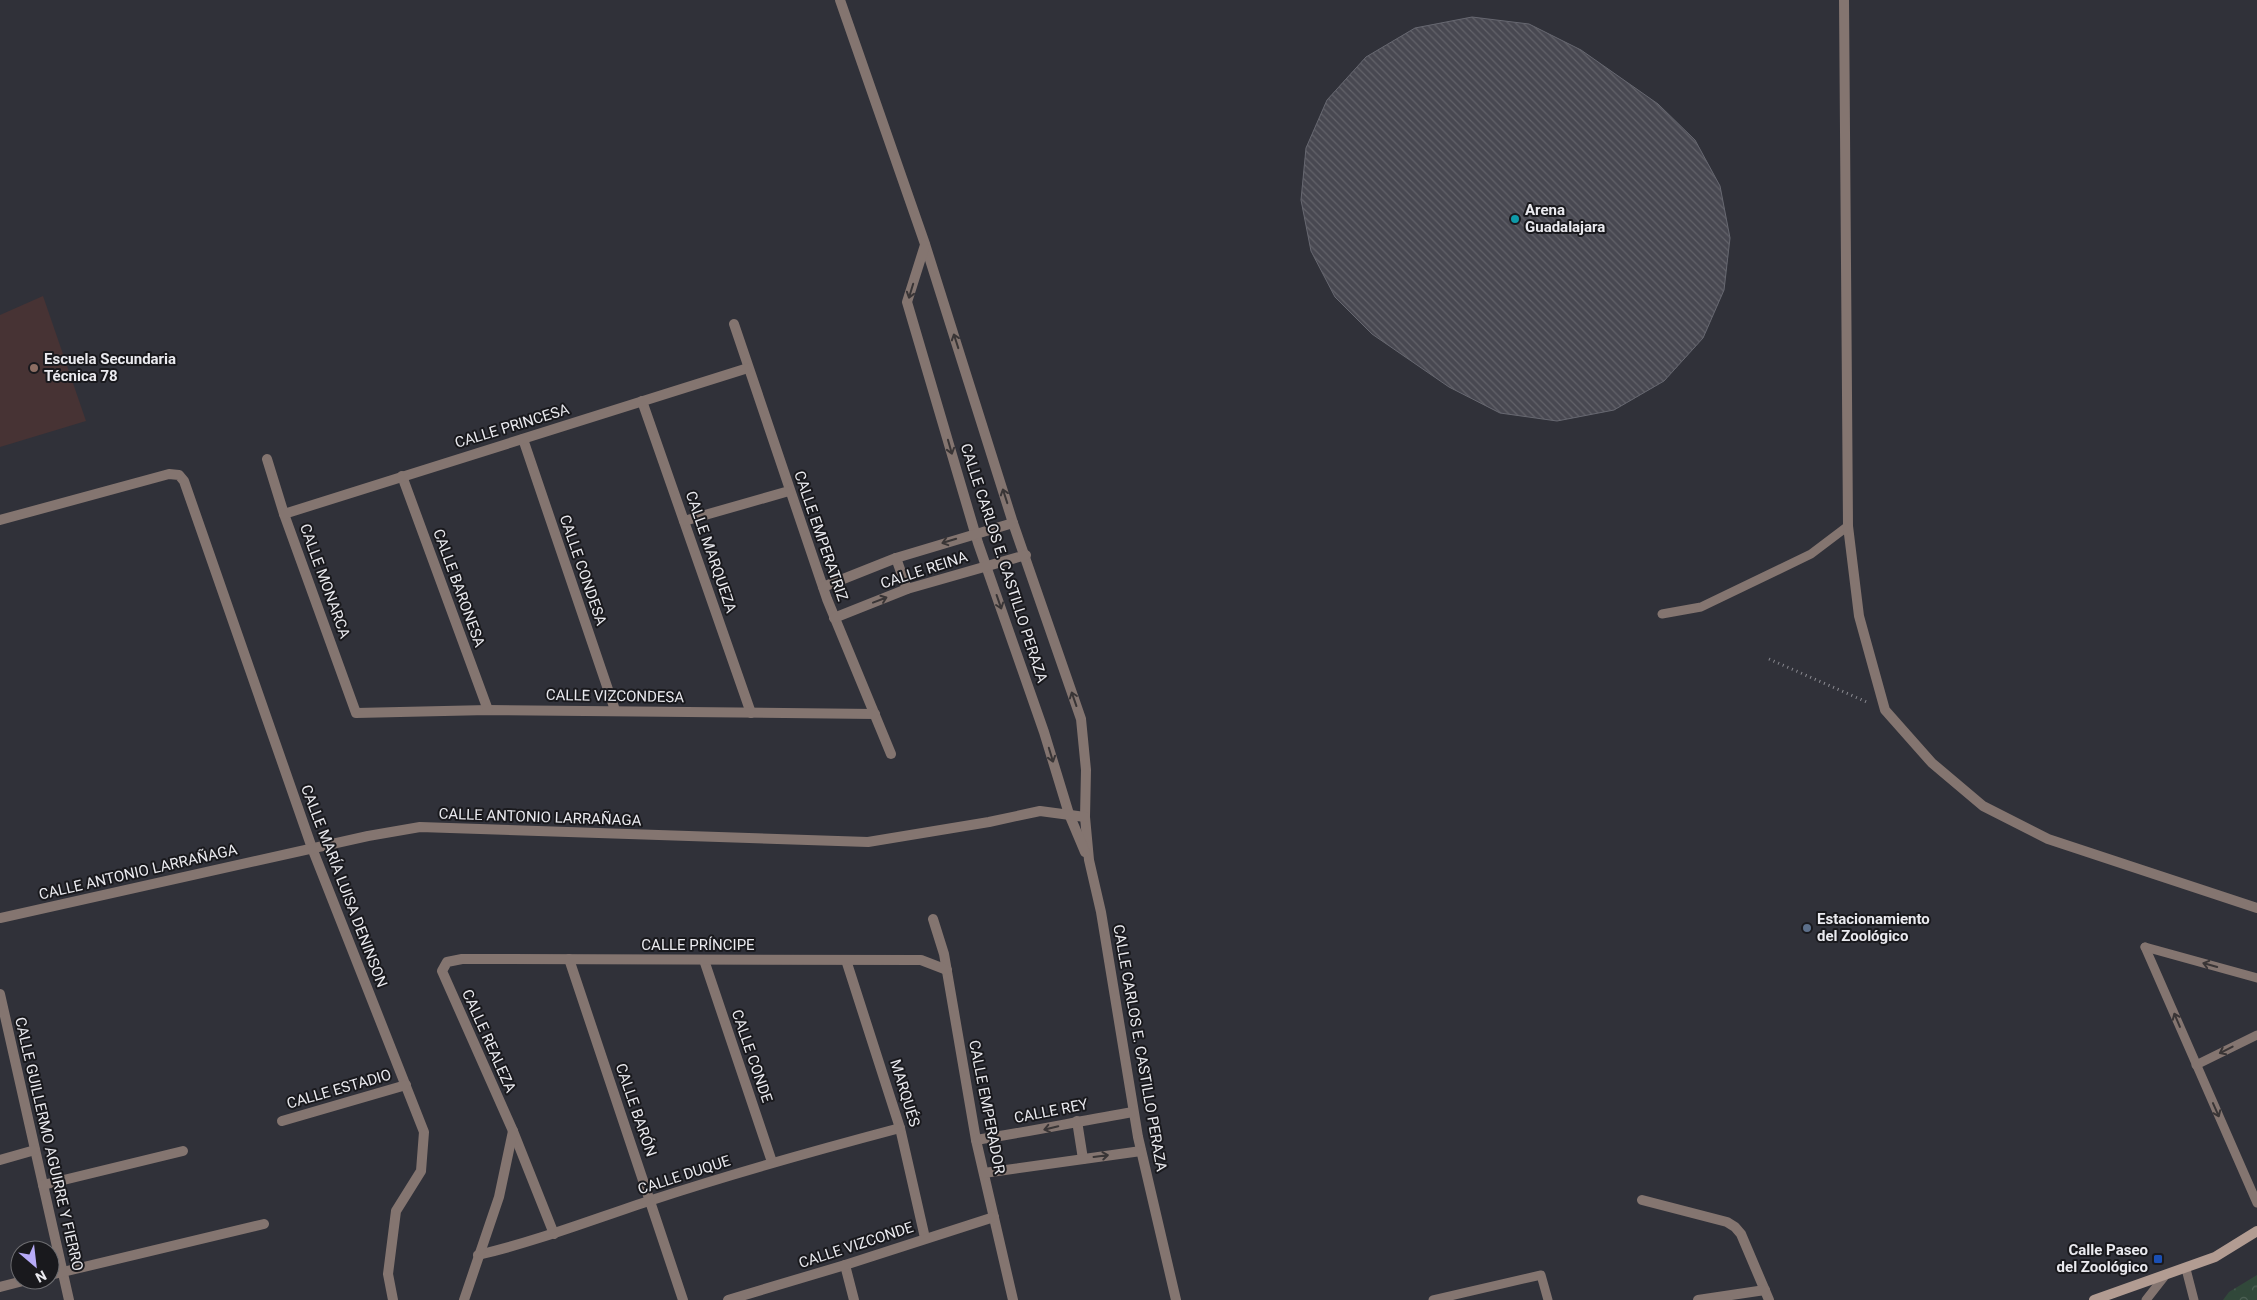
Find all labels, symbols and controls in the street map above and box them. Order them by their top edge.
place label: Arena Guadalajara [1525,201,1605,236]
marker: Arena Guadalajara [1509,213,1521,225]
one-way arrow [905,283,915,299]
one-way arrow [951,334,960,349]
place label: Escuela Secundaria Técnica 78 [44,350,176,385]
marker: Escuela Secundaria Técnica 78 [28,362,40,374]
street label: CALLE PRINCESA [453,400,571,452]
one-way arrow [945,438,955,454]
street label: CALLE CARLOS E. CASTILLO PERAZA [957,441,1051,685]
street label: CALLE EMPERATRIZ [790,468,852,604]
one-way arrow [1000,488,1010,504]
street label: CALLE MARQUEZA [682,489,740,615]
street label: CALLE CONDESA [556,512,610,628]
street label: CALLE MONARCA [296,521,354,641]
street label: CALLE BARONESA [429,526,489,650]
one-way arrow [942,537,958,547]
street label: CALLE REINA [878,547,970,593]
one-way arrow [994,593,1004,609]
one-way arrow [871,595,887,604]
street label: CALLE VIZCONDESA [546,686,684,706]
one-way arrow [1069,692,1079,708]
one-way arrow [1047,747,1057,763]
street label: CALLE MARÍA LUISA DENINSON [297,782,391,990]
street label: CALLE ANTONIO LARRAÑAGA [438,804,642,830]
street label: CALLE ANTONIO LARRAÑAGA [37,840,239,904]
place label: Estacionamiento del Zoológico [1817,910,1930,945]
marker: Estacionamiento del Zoológico [1801,922,1813,934]
street label: CALLE CARLOS E. CASTILLO PERAZA [1109,923,1171,1173]
street label: CALLE PRÍNCIPE [641,936,755,954]
one-way arrow [2203,960,2219,970]
street label: CALLE REALEZA [458,987,520,1096]
street label: CALLE CONDE [728,1007,776,1105]
one-way arrow [2171,1013,2181,1028]
street label: CALLE GUILLERMO AGUIRRE Y FIERRO [11,1015,87,1273]
street label: CALLE EMPERADOR [965,1039,1009,1175]
one-way arrow [2219,1045,2234,1055]
street label: MARQUÉS [886,1057,924,1129]
street label: CALLE BARÓN [612,1061,660,1159]
street label: CALLE ESTADIO [285,1065,393,1113]
street label: CALLE REY [1013,1095,1089,1127]
one-way arrow [2211,1102,2221,1117]
one-way arrow [1043,1124,1059,1133]
street label: CALLE DUQUE [636,1151,733,1198]
one-way arrow [1093,1151,1109,1161]
street label: CALLE VIZCONDE [796,1218,916,1272]
north arrow [10,1240,60,1290]
place label: Calle Paseo del Zoológico [2057,1241,2148,1276]
marker: Calle Paseo del Zoológico [2152,1253,2164,1265]
text: N [33,1267,49,1286]

